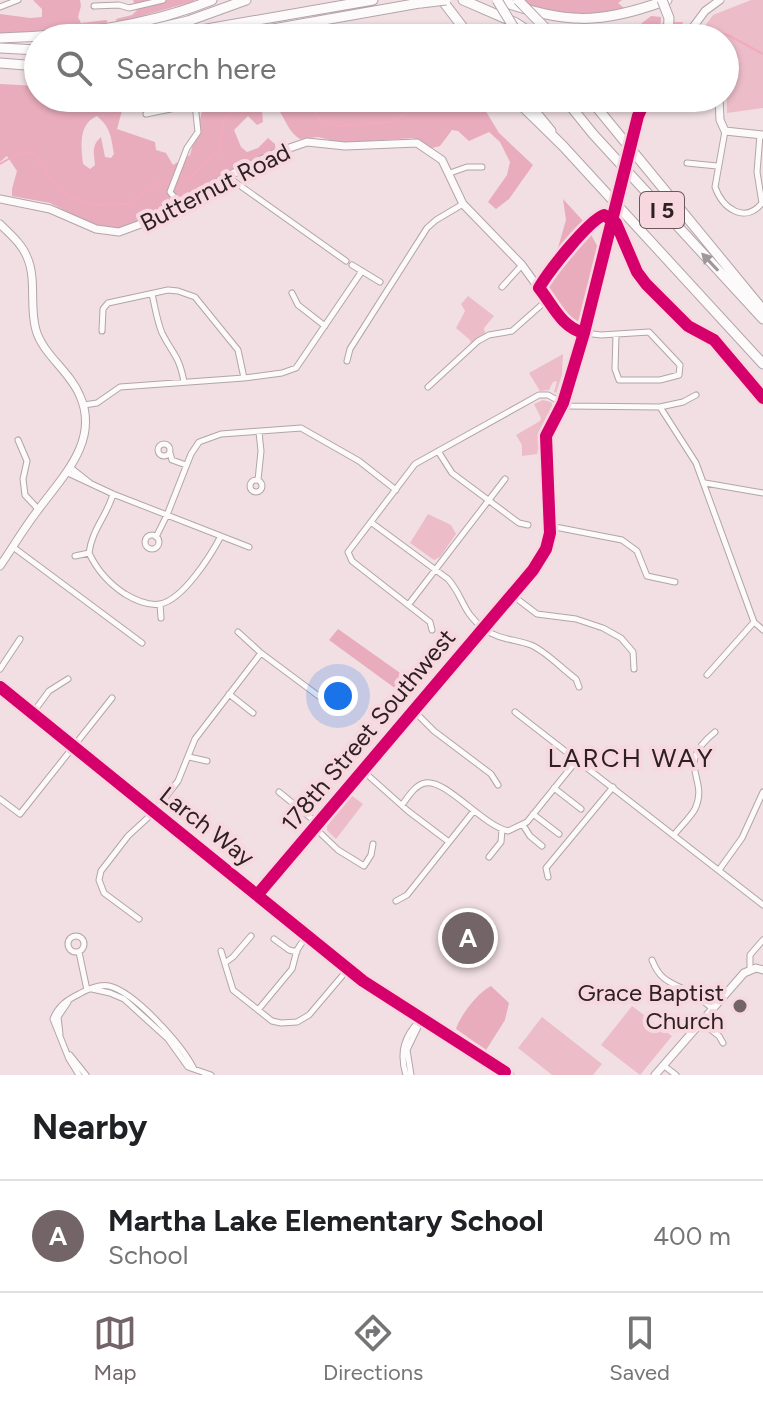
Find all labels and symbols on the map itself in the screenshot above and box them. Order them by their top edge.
street label: Butternut Road [135,137,295,237]
road number: I 5 [640,192,684,228]
one-way arrow [702,252,720,271]
street label: 178th Street Southwest [275,623,461,837]
your location [318,676,358,716]
district label: LARCH WAY [547,742,715,774]
street label: Larch Way [154,780,260,872]
pin: A [442,908,494,968]
place label: Grace Baptist Church [577,978,724,1035]
marker: Grace Baptist Church [731,997,749,1015]

